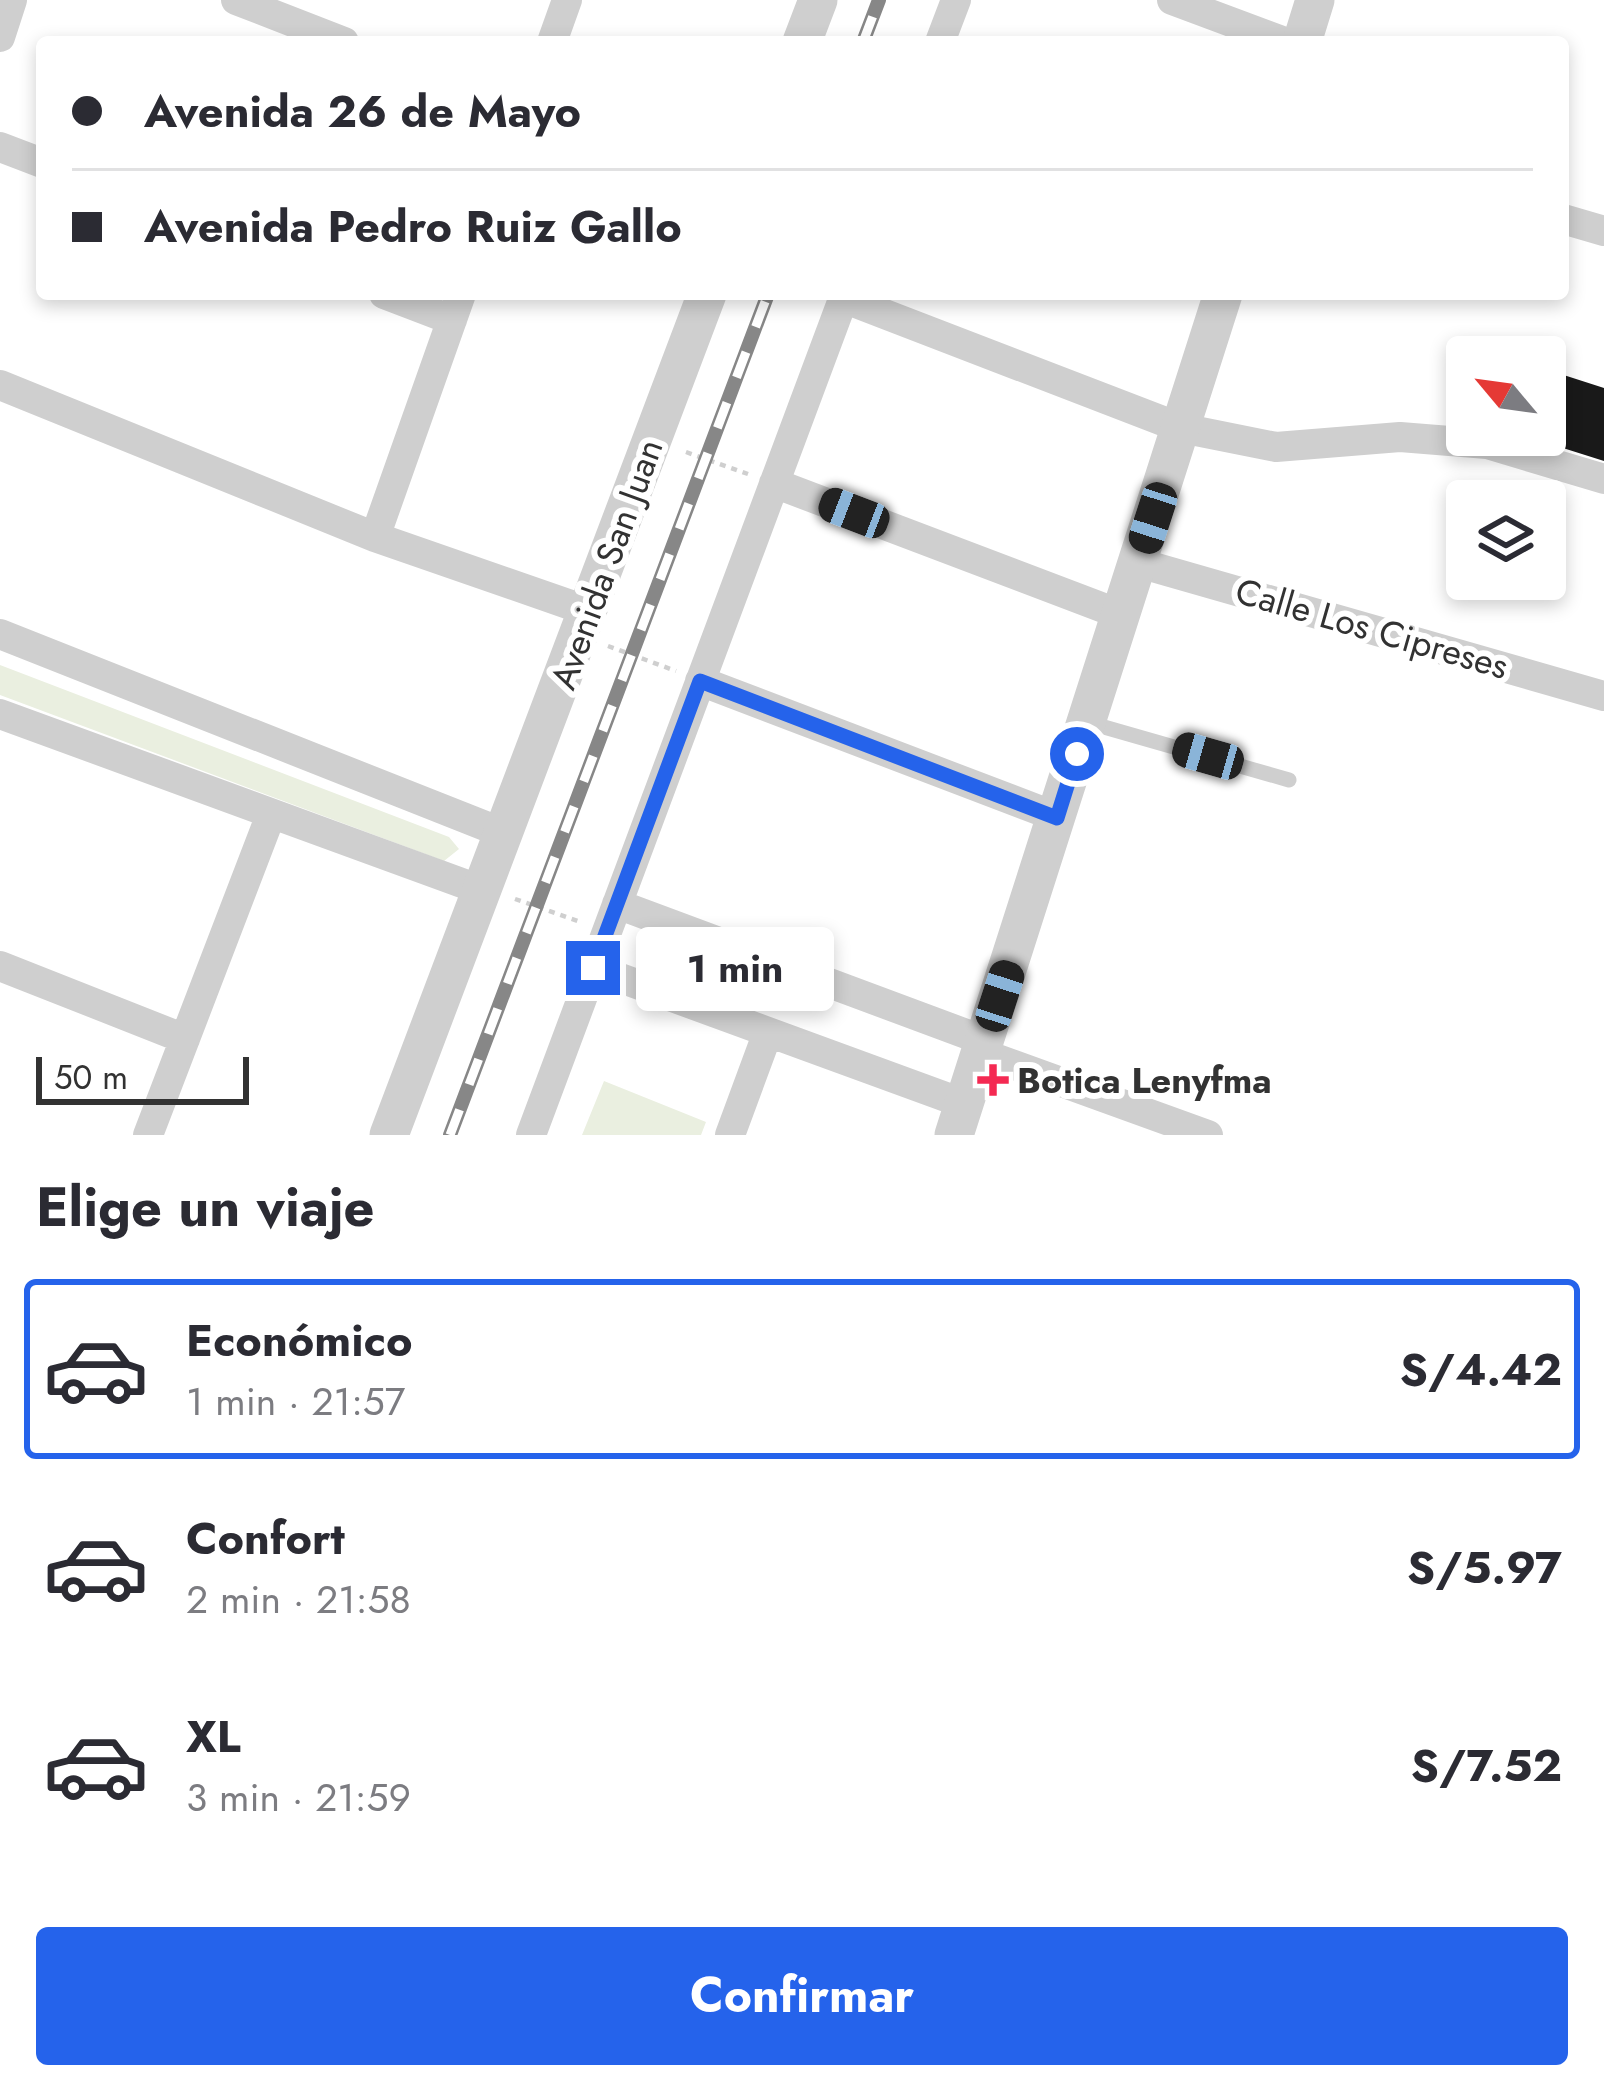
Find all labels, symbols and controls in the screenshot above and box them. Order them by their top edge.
text: Avenida 26 de Mayo [144,79,581,144]
text: Avenida Pedro Ruiz Gallo [144,194,682,259]
north arrow [1446,336,1566,456]
map controls [1446,336,1566,600]
street label: Avenida San Juan [537,431,675,697]
car [1125,478,1181,558]
button: layers [1446,480,1566,600]
car [814,483,894,543]
street label: Calle Los Cipreses [1230,564,1514,692]
route start [1050,727,1104,781]
car [1168,729,1248,783]
callout: 1 min [635,926,833,1010]
text: 1 min [687,940,783,997]
route end [566,941,620,995]
car [972,956,1028,1036]
scale bar [36,1051,249,1104]
text: 50 m [54,1054,128,1101]
place label: Botica Lenyfma [1017,1054,1272,1106]
marker: Botica Lenyfma [980,1067,1006,1093]
text: Elige un viaje [36,1168,375,1246]
text: Económico [186,1308,412,1373]
icon: car [42,1315,150,1423]
text: S/4.42 [1400,1337,1562,1402]
text: 1 min · 21:57 [186,1373,405,1430]
text: Confort [186,1506,345,1571]
icon: car [42,1513,150,1621]
text: S/5.97 [1407,1535,1562,1600]
text: 2 min · 21:58 [186,1571,411,1628]
text: XL [186,1704,241,1769]
icon: car [42,1711,150,1819]
text: S/7.52 [1411,1733,1562,1798]
text: 3 min · 21:59 [186,1769,411,1826]
button: Confirmar [36,1927,1568,2065]

